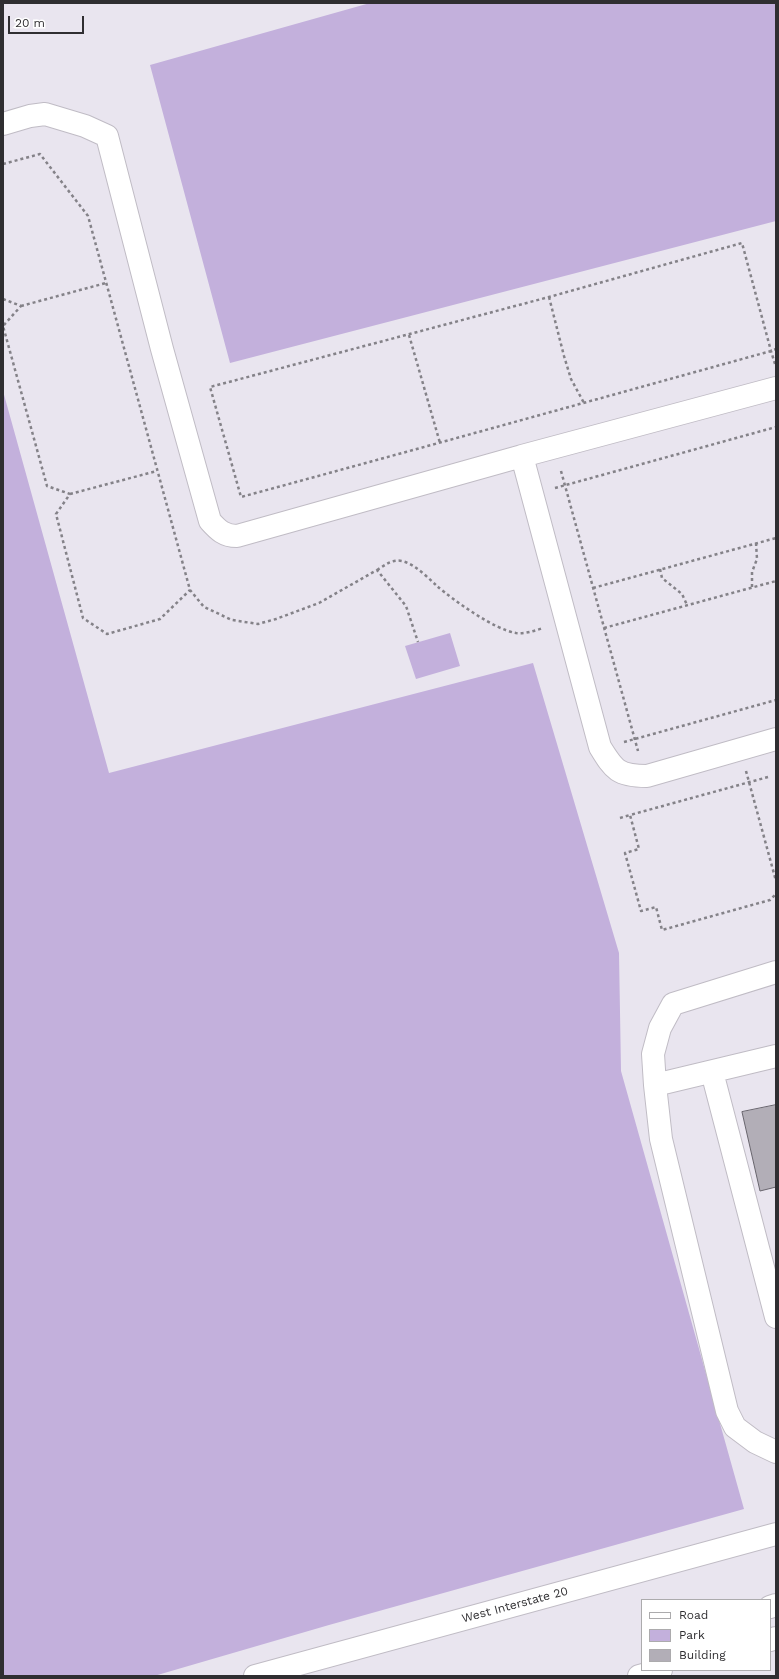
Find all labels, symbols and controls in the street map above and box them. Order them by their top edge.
scale bar [10,8,86,34]
text: 20 m [15,16,45,30]
street label: West Interstate 20 [460,1584,570,1626]
legend [641,1599,771,1671]
text: Road [679,1608,708,1622]
text: Park [679,1628,705,1642]
text: Building [679,1648,726,1662]

